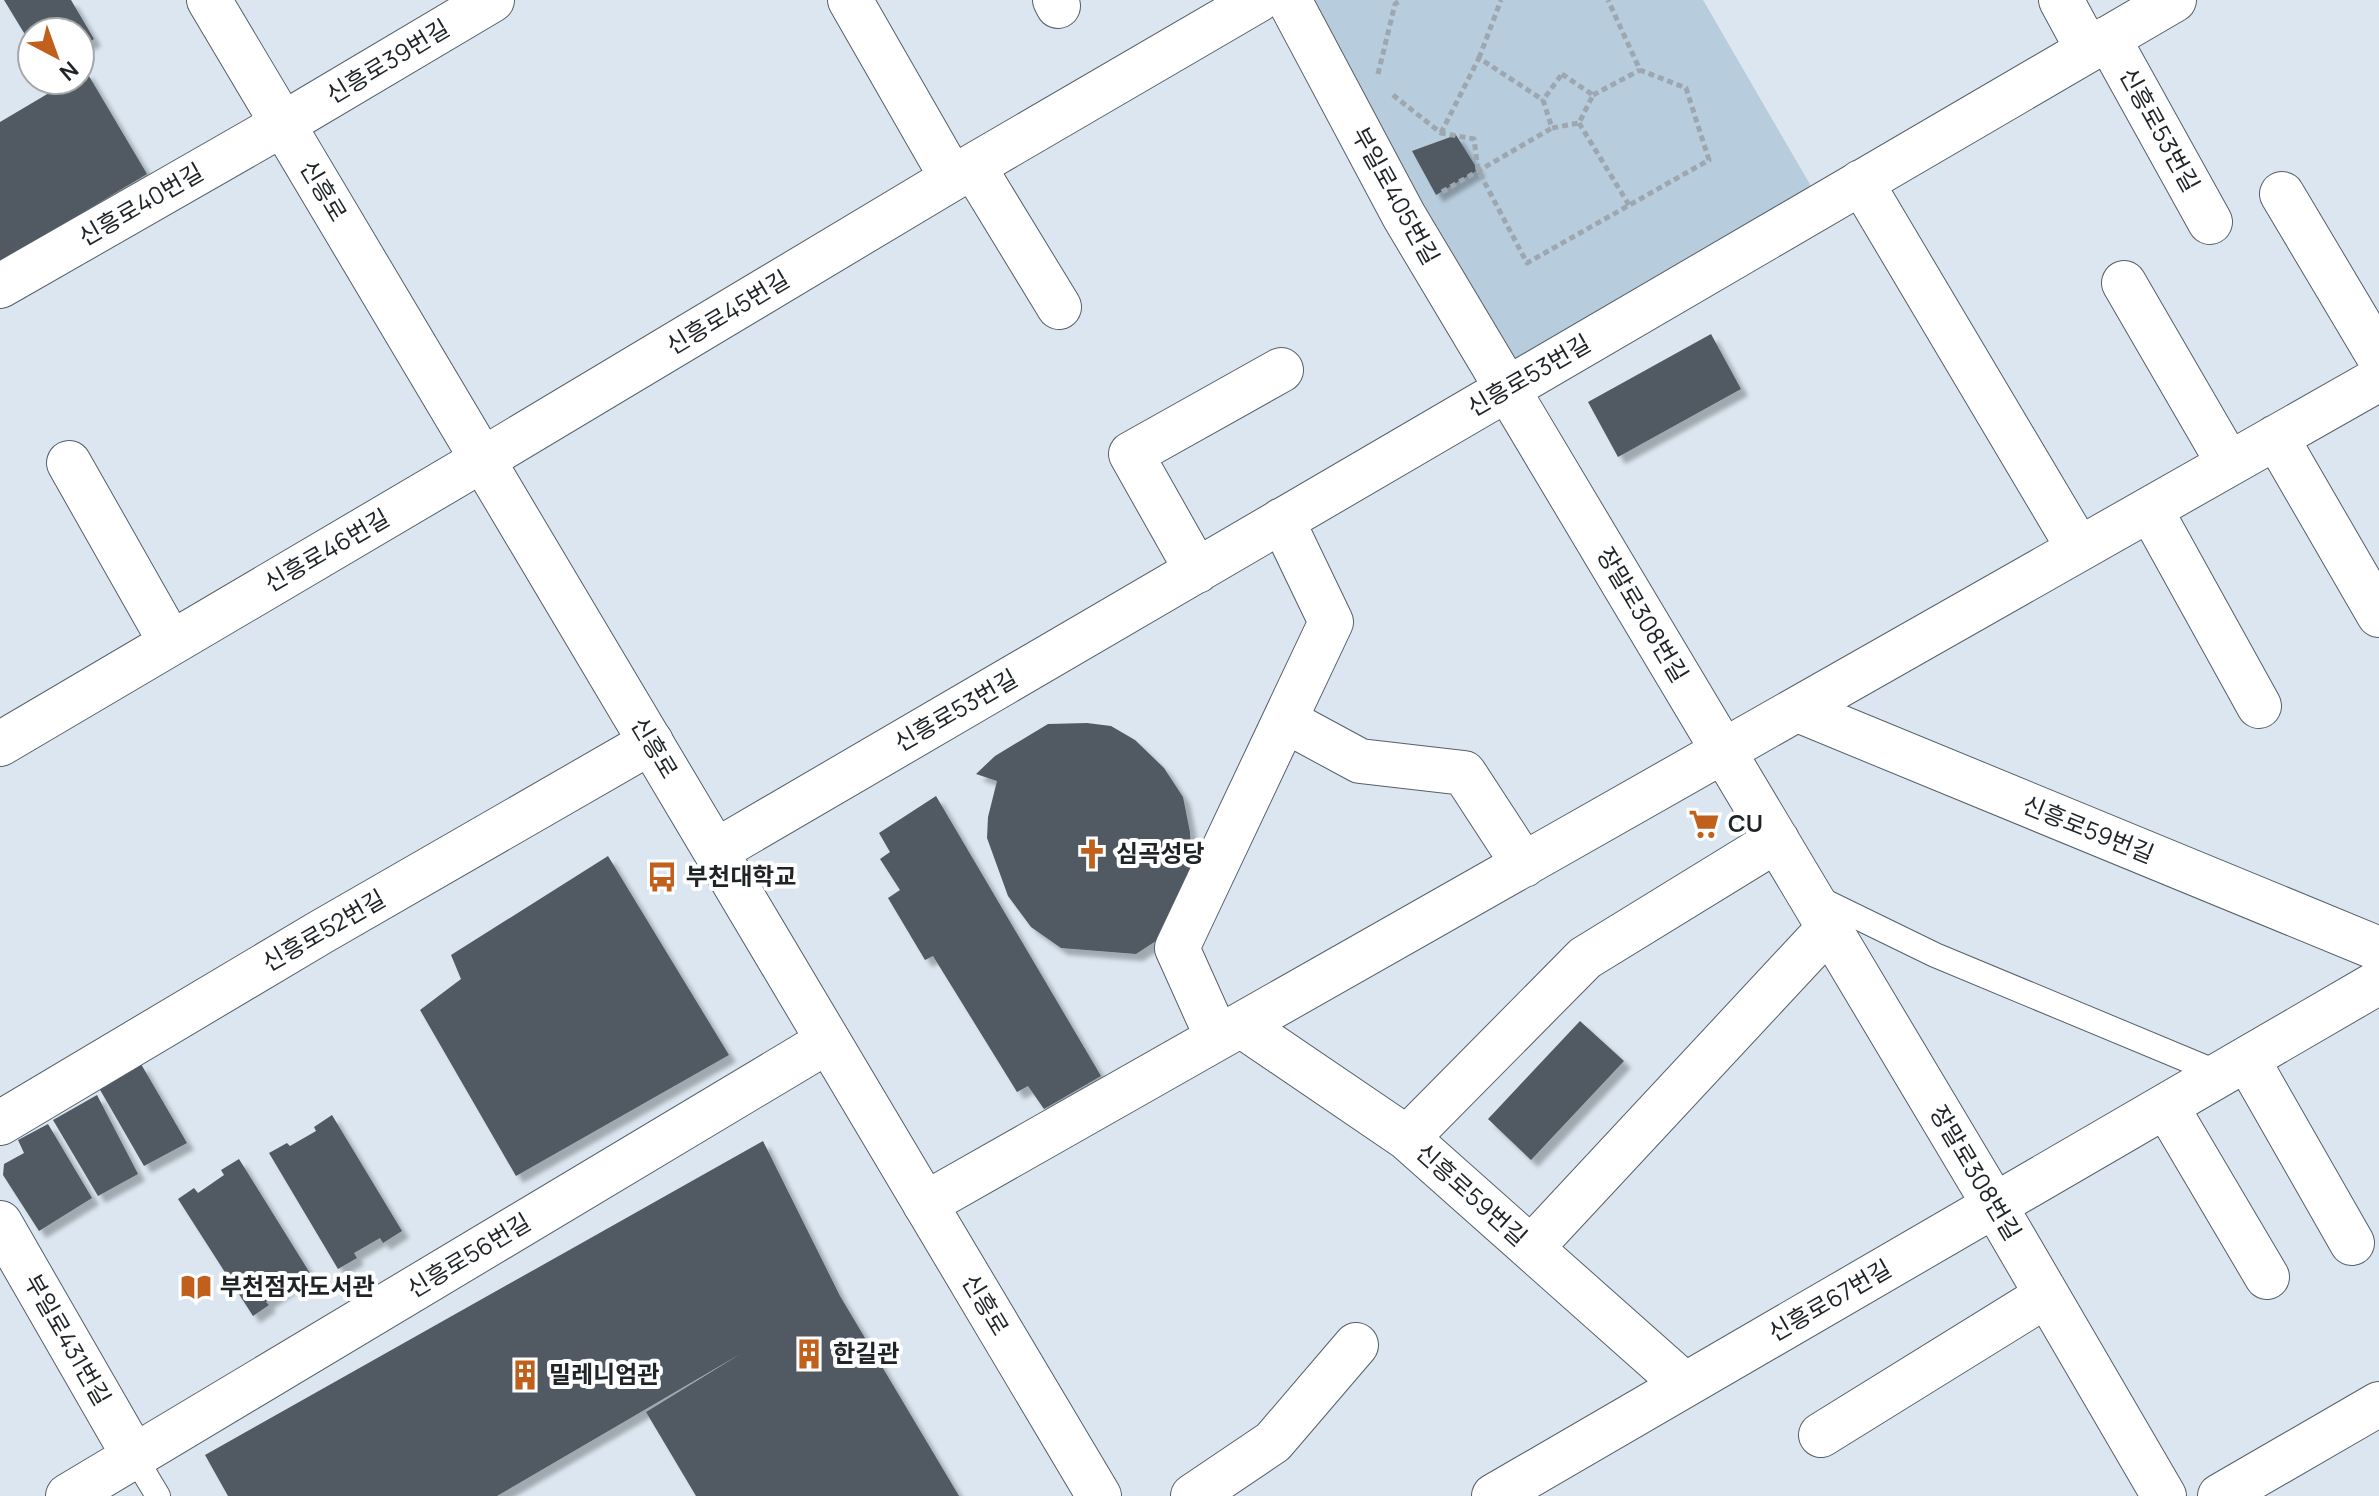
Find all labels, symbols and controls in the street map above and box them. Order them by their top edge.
street label: 신흥로39번길 [319,11,455,111]
north arrow [16,16,96,96]
text: N [53,55,85,88]
street label: 신흥로53번길 [2113,61,2208,197]
street label: 부일로405번길 [1345,120,1448,270]
street label: 신흥로 [293,153,355,227]
street label: 신흥로40번길 [72,155,209,253]
street label: 신흥로45번길 [659,262,795,362]
street label: 신흥로53번길 [1460,326,1596,423]
street label: 신흥로46번길 [258,501,395,599]
street label: 장말로308번길 [1590,540,1697,688]
street label: 신흥로53번길 [887,661,1023,758]
street label: 신흥로 [624,710,686,784]
street label: 신흥로59번길 [2018,787,2159,870]
place label: CU [1728,806,1763,839]
supermarket icon: CU [1687,807,1721,841]
place label: 심곡성당 [1116,836,1204,869]
church icon: 심곡성당 [1075,837,1109,871]
place label: 부천대학교 [686,859,796,892]
bus stop icon: 부천대학교 [645,860,679,894]
street label: 신흥로52번길 [256,881,391,978]
street label: 장말로308번길 [1923,1098,2030,1246]
street label: 신흥로59번길 [1409,1135,1535,1253]
street label: 신흥로56번길 [400,1205,536,1305]
street label: 신흥로67번길 [1762,1251,1897,1348]
street label: 부일로431번길 [17,1267,119,1411]
street label: 신흥로 [955,1267,1017,1341]
place label: 부천점자도서관 [220,1269,375,1302]
library icon: 부천점자도서관 [179,1270,213,1304]
place label: 한길관 [833,1336,899,1369]
building icon: 한길관 [792,1337,826,1371]
place label: 밀레니엄관 [549,1357,659,1390]
building icon: 밀레니엄관 [508,1358,542,1392]

